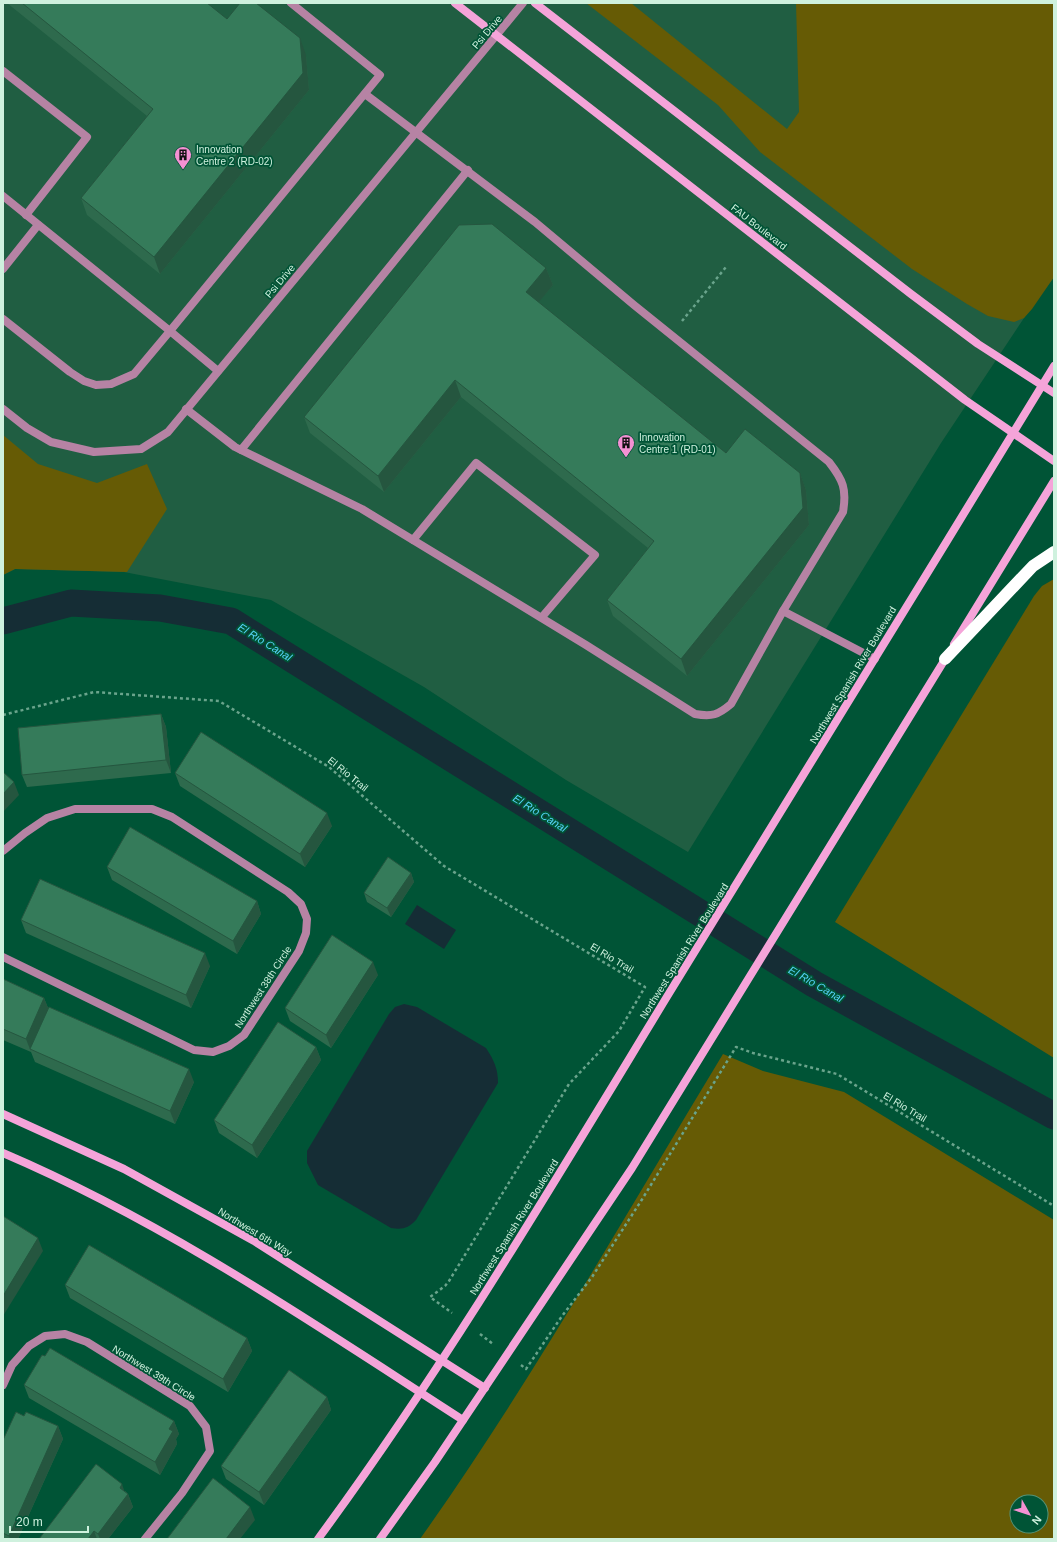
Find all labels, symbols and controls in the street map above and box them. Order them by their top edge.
street label: Psi Drive [470,13,504,51]
place label: Innovation Centre 2 (RD-02) [196,144,273,167]
building icon: Innovation Centre 2 (RD-02) [173,145,193,170]
street label: FAU Boulevard [729,202,789,252]
street label: Psi Drive [263,262,297,300]
place label: Innovation Centre 1 (RD-01) [639,432,716,455]
building icon: Innovation Centre 1 (RD-01) [616,433,636,458]
street label: Northwest Spanish River Boulevard [808,605,898,745]
water label: El Rio Canal [236,621,295,664]
street label: El Rio Trail [326,755,370,793]
water label: El Rio Canal [511,792,570,835]
street label: Northwest Spanish River Boulevard [638,881,730,1021]
street label: El Rio Trail [588,941,636,975]
street label: Northwest 38th Circle [232,944,294,1030]
water label: El Rio Canal [787,964,846,1005]
street label: El Rio Trail [881,1090,929,1124]
street label: Northwest Spanish River Boulevard [468,1157,560,1297]
street label: Northwest 6th Way [216,1206,294,1258]
street label: Northwest 39th Circle [111,1343,198,1403]
north arrow [1009,1494,1049,1534]
scale bar [10,1508,88,1534]
text: N [1030,1513,1044,1527]
text: 20 m [16,1515,43,1529]

